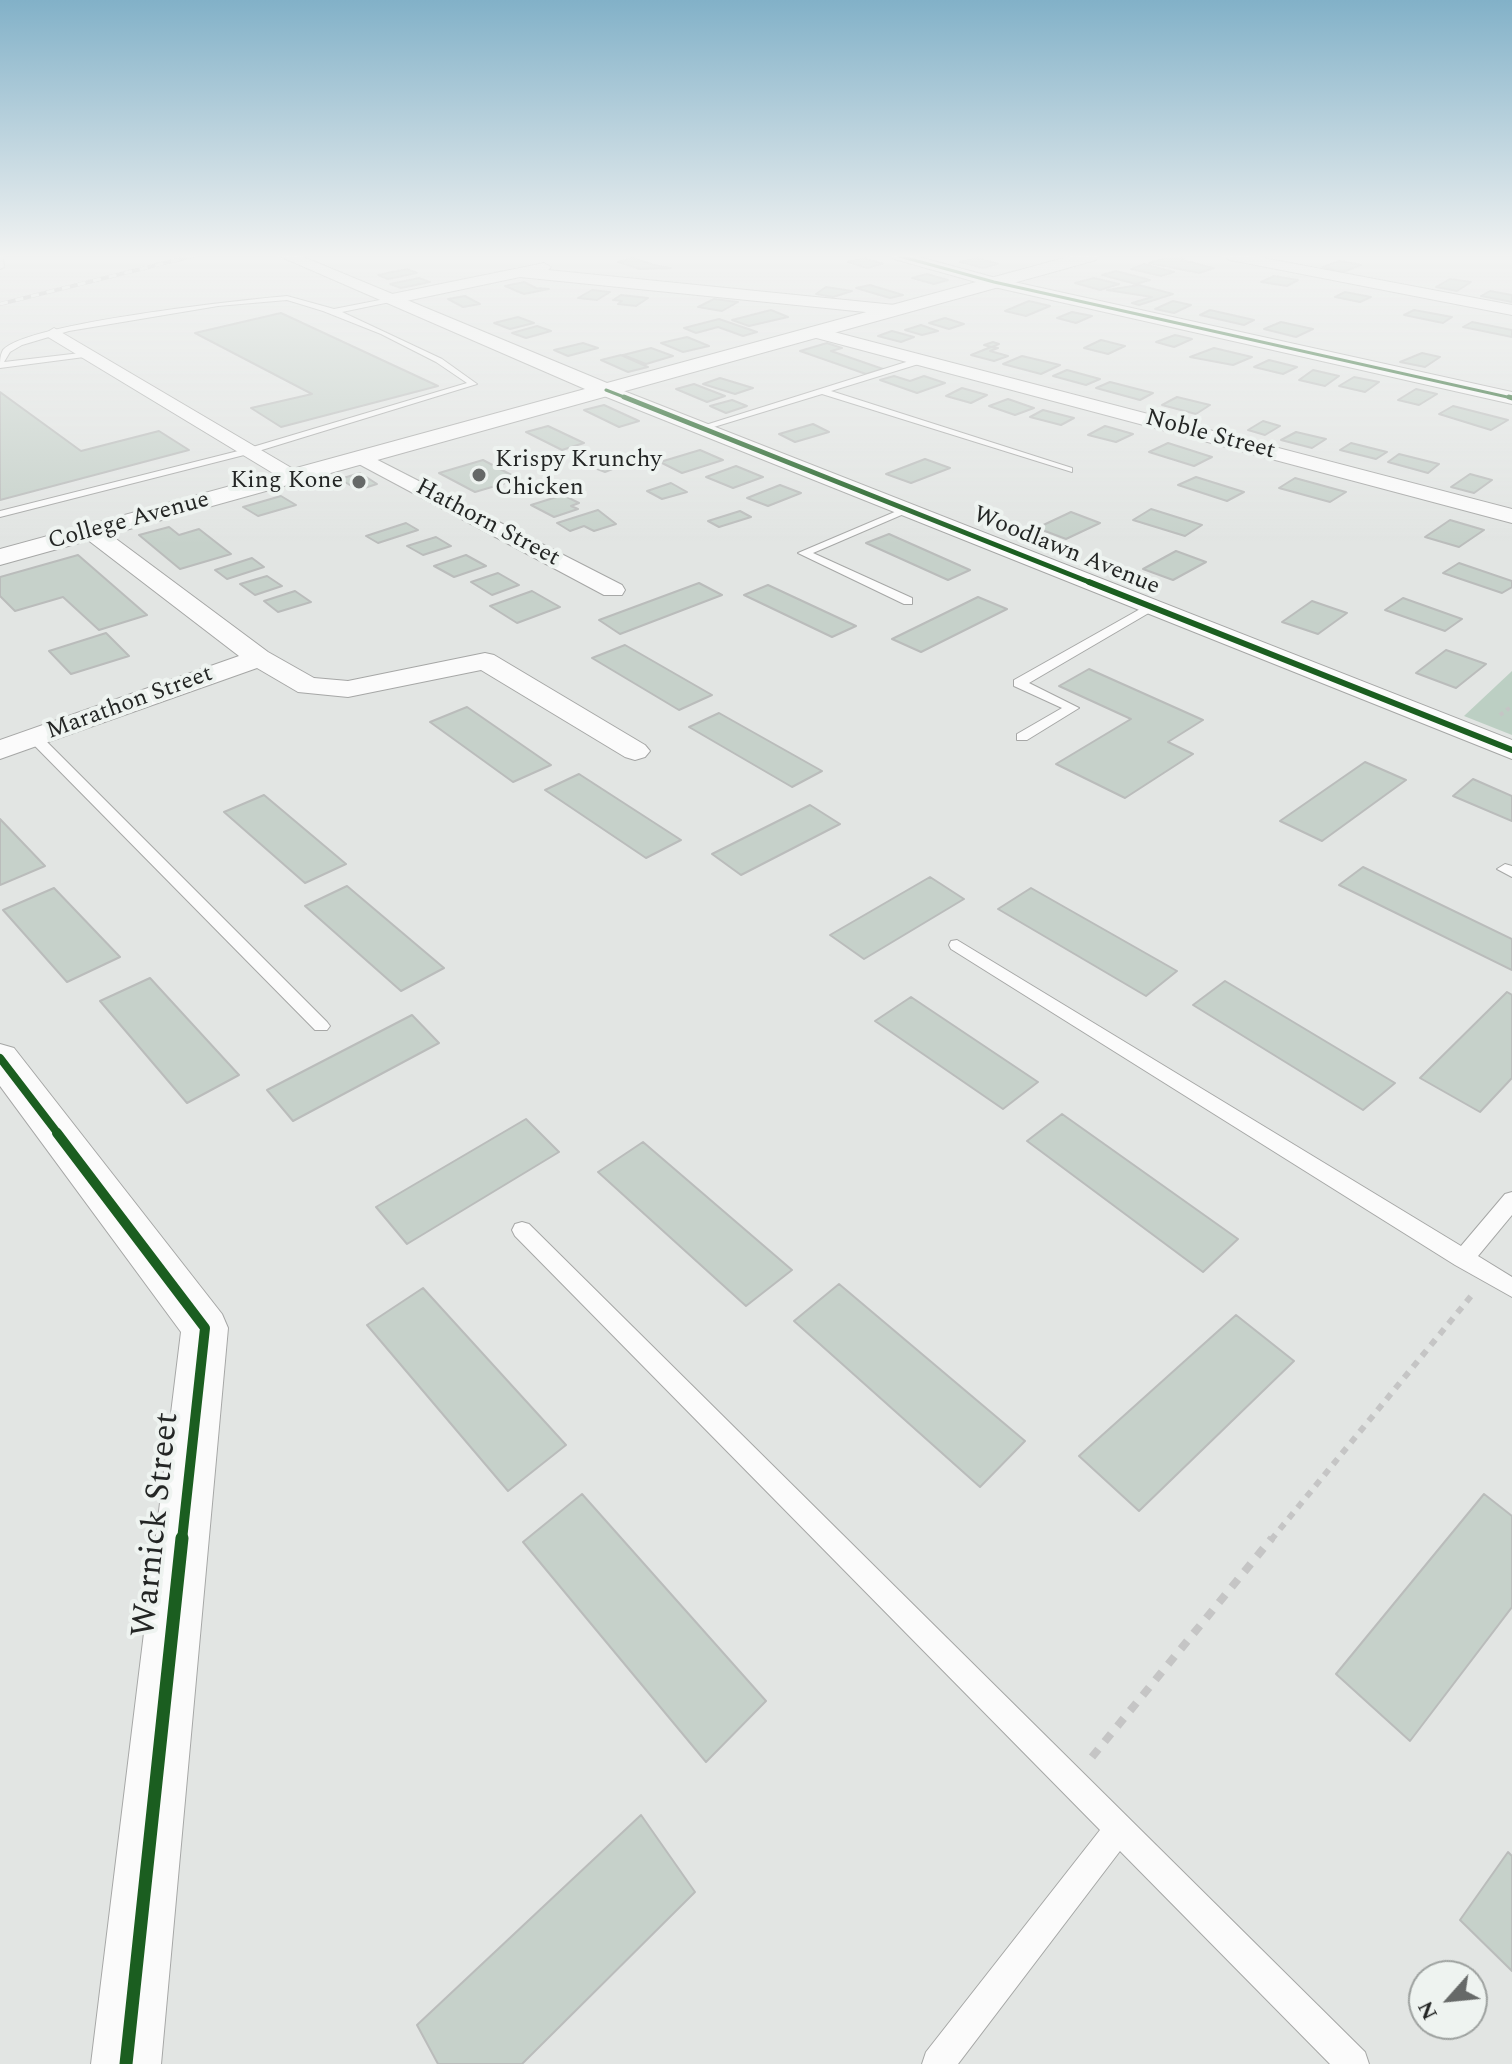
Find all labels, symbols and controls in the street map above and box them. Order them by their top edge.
street label: Noble Street [1142,405,1278,467]
place label: Krispy Krunchy Chicken [495,447,662,503]
marker: Krispy Krunchy Chicken [470,466,488,484]
place label: King Kone [230,468,343,496]
marker: King Kone [350,473,368,491]
street label: Hathorn Street [410,474,564,574]
street label: College Avenue [45,487,213,557]
street label: Woodlawn Avenue [968,501,1164,603]
street label: Marathon Street [43,661,217,747]
street label: Warnick Street [126,1410,190,1640]
north arrow [1408,1960,1488,2040]
text: N [1409,1995,1447,2026]

